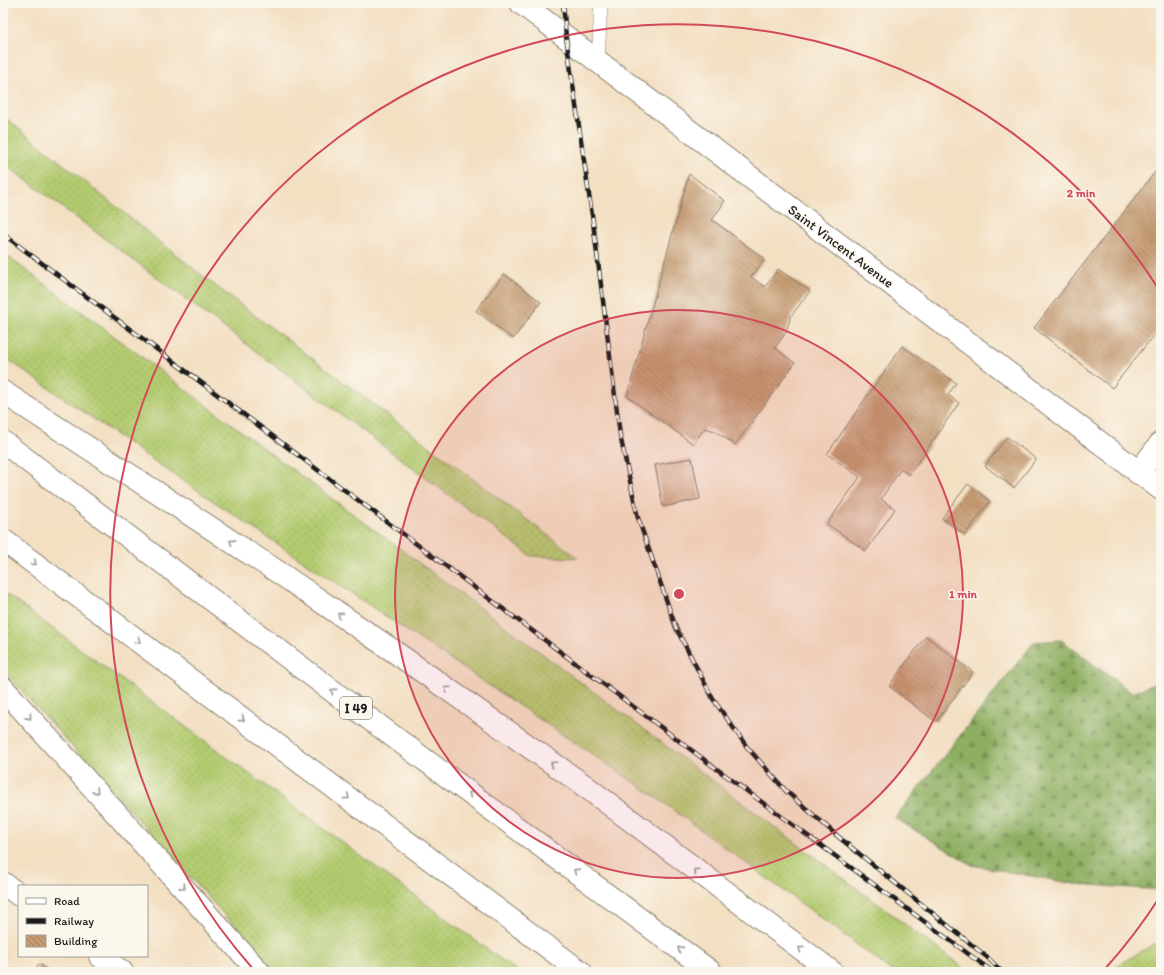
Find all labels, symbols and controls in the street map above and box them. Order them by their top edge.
text: 2 min [1067,186,1096,200]
street label: Saint Vincent Avenue [785,201,897,292]
one-way arrow [229,539,236,547]
one-way arrow [30,558,37,565]
centre of rings [672,587,686,601]
text: 1 min [949,587,978,601]
one-way arrow [337,612,344,620]
one-way arrow [134,636,141,643]
one-way arrow [444,687,451,694]
one-way arrow [331,689,338,696]
road number: I 49 [340,697,372,719]
one-way arrow [25,712,32,720]
one-way arrow [238,714,245,721]
one-way arrow [550,761,557,769]
one-way arrow [91,786,99,794]
one-way arrow [342,792,349,799]
one-way arrow [469,792,476,799]
one-way arrow [573,869,580,876]
one-way arrow [694,869,701,876]
one-way arrow [179,882,186,890]
legend [18,885,148,957]
text: Road [54,894,80,908]
text: Railway [54,914,94,928]
text: Building [54,934,98,948]
one-way arrow [677,946,684,954]
one-way arrow [798,947,805,954]

